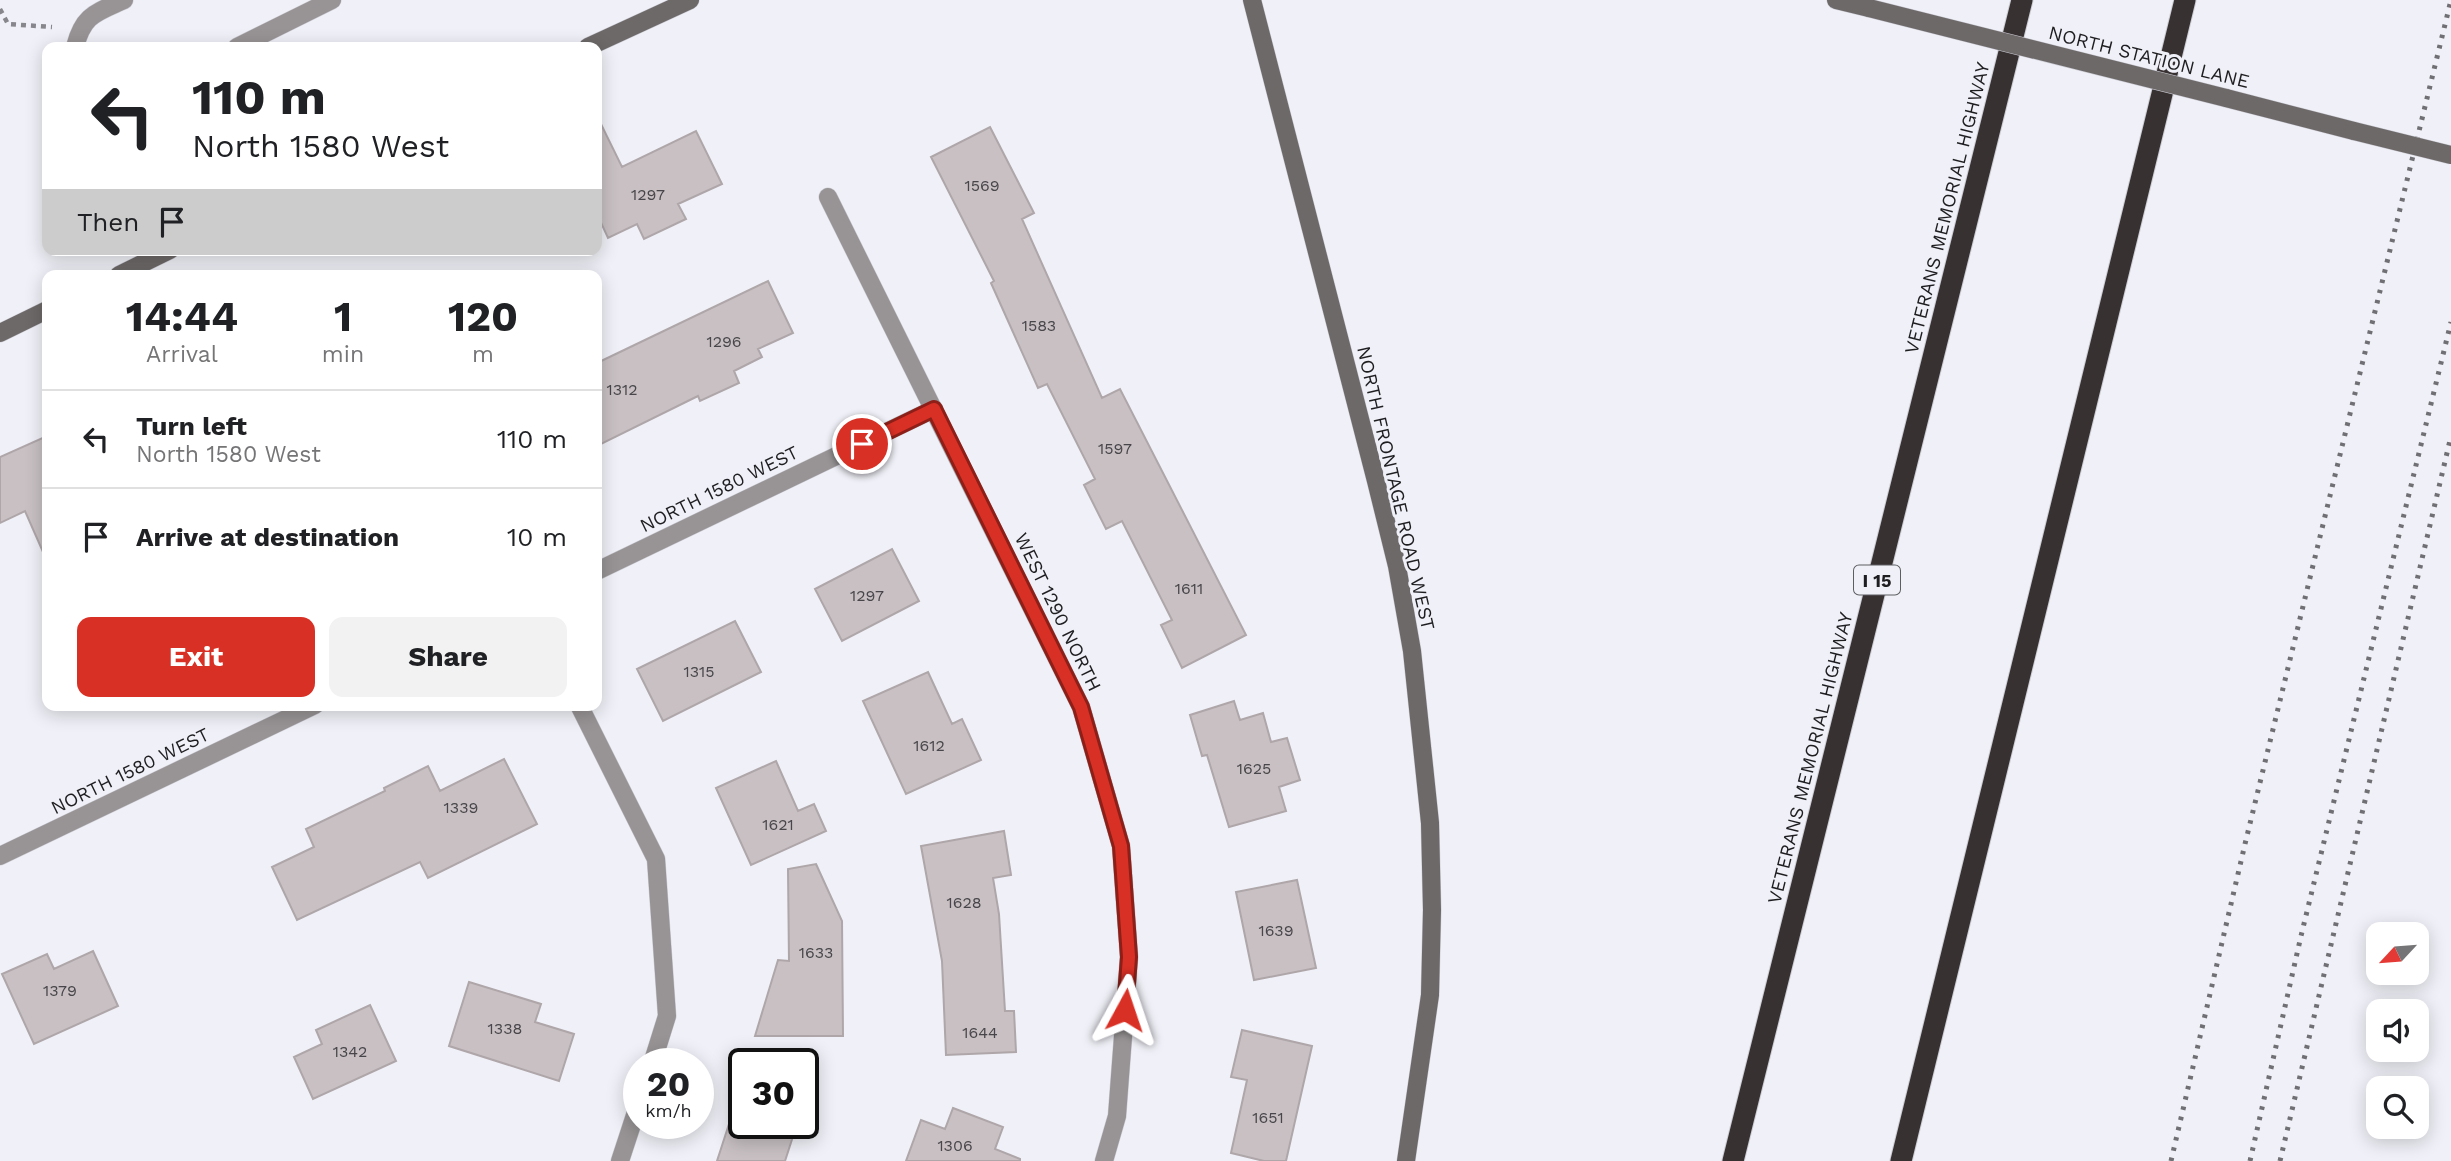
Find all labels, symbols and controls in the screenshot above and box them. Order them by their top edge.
street label: NORTH STATION LANE [2046,21,2252,93]
street label: VETERANS MEMORIAL HIGHWAY [1900,60,1994,356]
text: 110 m [192,68,326,126]
icon: left [77,70,168,161]
text: North 1580 West [192,127,449,165]
house number: 1569 [964,176,1000,195]
house number: 1297 [631,185,665,204]
icon: arrive [153,203,191,241]
text: Then [77,207,139,237]
text: 14:44 [126,292,238,341]
text: 1 [334,292,352,341]
text: 120 [448,292,518,341]
house number: 1583 [1022,316,1056,335]
house number: 1296 [706,332,742,351]
text: Arrival [146,341,218,368]
text: min [322,341,364,368]
text: m [472,341,494,368]
street label: NORTH FRONTAGE ROAD WEST [1352,344,1440,632]
house number: 1312 [606,380,638,399]
text: Turn left [136,411,247,441]
pin [832,414,892,474]
icon: left [77,420,115,458]
text: 110 m [497,424,567,454]
icon: arrive [843,425,881,463]
house number: 1597 [1098,439,1132,458]
text: North 1580 West [136,441,321,468]
street label: NORTH 1580 WEST [636,441,802,537]
icon: arrive [77,518,115,556]
text: Arrive at destination [136,522,399,552]
text: 10 m [507,522,567,552]
street label: WEST 1290 NORTH [1010,529,1106,695]
road number: I 15 [1854,566,1900,594]
house number: 1611 [1175,579,1203,598]
house number: 1297 [850,586,884,605]
street label: VETERANS MEMORIAL HIGHWAY [1763,610,1857,906]
button: Exit [77,617,315,697]
button: Share [329,617,567,697]
house number: 1315 [683,662,715,681]
street label: NORTH 1580 WEST [47,723,213,819]
house number: 1612 [913,736,945,755]
house number: 1625 [1237,759,1271,778]
house number: 1339 [444,798,478,817]
house number: 1621 [762,815,794,834]
house number: 1628 [946,893,982,912]
house number: 1639 [1258,921,1294,940]
north arrow [2366,922,2429,985]
map controls [2366,922,2429,1139]
house number: 1633 [799,943,833,962]
position arrow [1088,973,1162,1047]
house number: 1379 [43,981,77,1000]
button: sound [2366,999,2429,1062]
house number: 1338 [488,1019,522,1038]
house number: 1644 [962,1023,998,1042]
house number: 1342 [333,1042,367,1061]
speed limit sign: 30 [728,1048,819,1139]
text: 20 [647,1063,690,1105]
button: search [2366,1076,2429,1139]
text: km/h [645,1100,692,1121]
house number: 1651 [1252,1108,1284,1127]
house number: 1306 [937,1136,973,1155]

